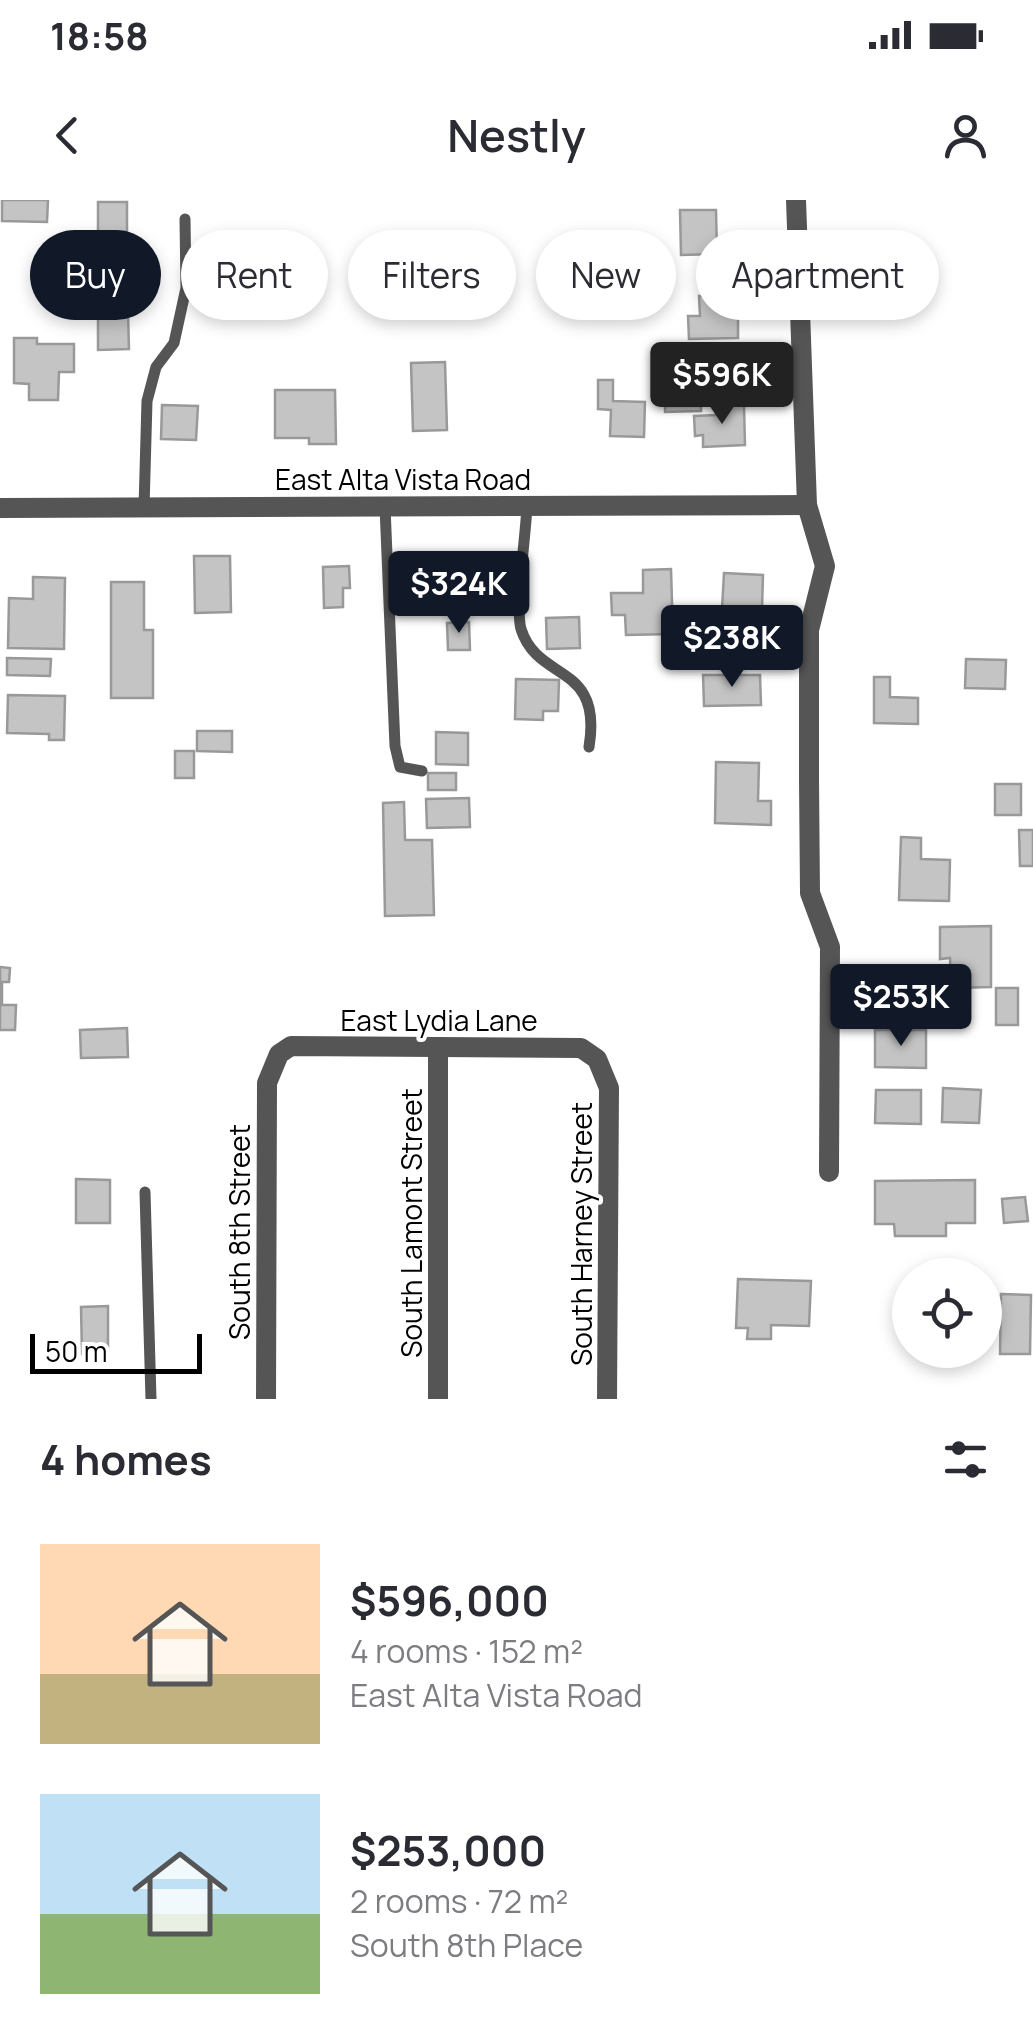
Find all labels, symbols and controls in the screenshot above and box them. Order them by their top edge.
text: 18:58 [50,9,148,61]
text: Nestly [447,104,586,166]
icon: back [40,108,95,163]
icon: person [938,108,993,163]
chip: Buy [30,230,161,320]
chip: Rent [181,230,328,320]
chip: Filters [348,230,516,320]
chip: New [536,230,676,320]
chip: Apartment [696,230,939,320]
pin: $596K [652,342,792,427]
text: $596K [672,352,772,396]
street label: East Alta Vista Road [275,460,531,498]
pin: $324K [389,551,529,636]
text: $324K [410,561,508,605]
pin: $238K [662,605,802,690]
text: $238K [683,615,781,659]
pin: $253K [831,964,971,1049]
text: $253K [852,974,950,1018]
street label: East Lydia Lane [340,1001,538,1039]
street label: South Lamont Street [392,1088,430,1358]
street label: South Harney Street [562,1102,600,1366]
street label: South 8th Street [220,1124,258,1340]
map controls [892,1258,1002,1368]
button: locate [892,1258,1002,1368]
scale bar [30,1329,202,1374]
text: 50 m [45,1332,108,1370]
text: 4 homes [40,1430,212,1488]
icon: filters [938,1432,993,1487]
text: $596,000 [350,1571,549,1629]
icon: home [120,1584,240,1704]
text: 4 rooms · 152 m² [350,1629,583,1673]
text: East Alta Vista Road [350,1673,643,1717]
text: $253,000 [350,1821,546,1879]
icon: home [120,1834,240,1954]
text: 2 rooms · 72 m² [350,1879,568,1923]
text: South 8th Place [350,1923,583,1967]

